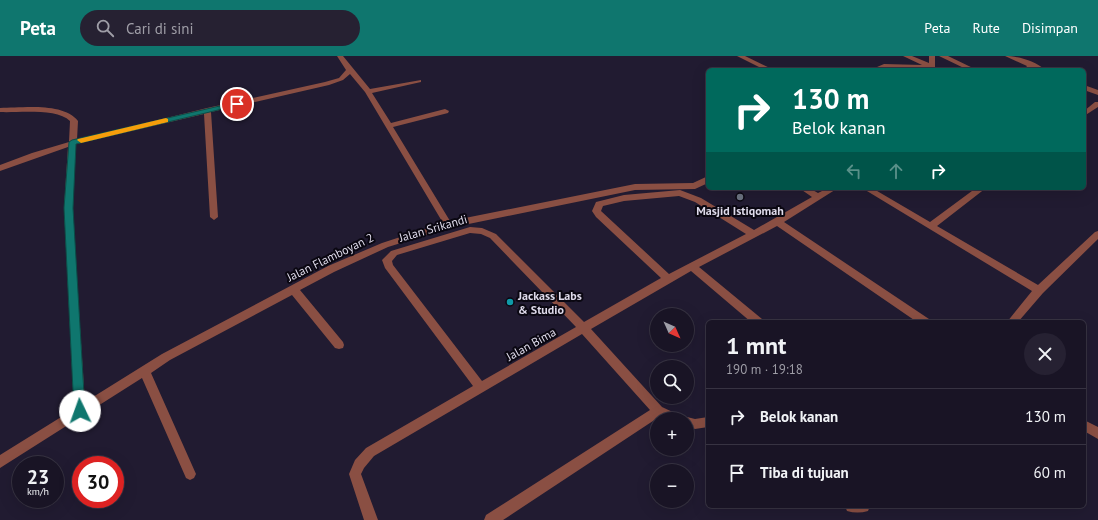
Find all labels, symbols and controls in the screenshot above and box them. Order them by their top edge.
search box [80,10,360,46]
text: Peta [20,16,56,40]
icon: search [94,17,116,39]
text: Cari di sini [126,19,193,38]
text: Peta [924,19,950,37]
text: Rute [972,19,1000,37]
text: Disimpan [1022,19,1078,37]
text: 130 m [792,80,869,117]
icon: right [726,84,778,136]
pin [220,87,254,121]
icon: arrive [226,93,248,115]
text: Belok kanan [792,116,886,139]
icon: left [843,160,865,182]
icon: ahead [885,160,907,182]
icon: right [927,160,949,182]
marker: Masjid Istiqomah [735,192,745,202]
place label: Masjid Istiqomah [696,203,784,218]
street label: Jalan Srikandi [396,211,469,245]
street label: Jalan Flamboyan 2 [283,230,376,285]
place label: Jackass Labs & Studio [517,288,582,317]
marker: Jackass Labs & Studio [505,297,515,307]
north arrow [650,308,694,352]
map controls [650,308,694,508]
street label: Jalan Bima [503,324,559,364]
text: 1 mnt [726,330,786,361]
button: close [1024,333,1066,375]
button: search [650,360,694,404]
text: 190 m · 19:18 [726,361,803,378]
position arrow [59,390,101,432]
icon: right [726,406,748,428]
text: Belok kanan [760,407,838,426]
text: 130 m [1025,407,1066,426]
button: + [650,412,694,456]
speed limit sign: 30 [72,456,124,508]
icon: arrive [726,462,748,484]
text: Tiba di tujuan [760,463,849,482]
text: 60 m [1033,463,1066,482]
text: 23 [27,464,49,490]
button: − [650,464,694,508]
text: km/h [27,485,49,498]

